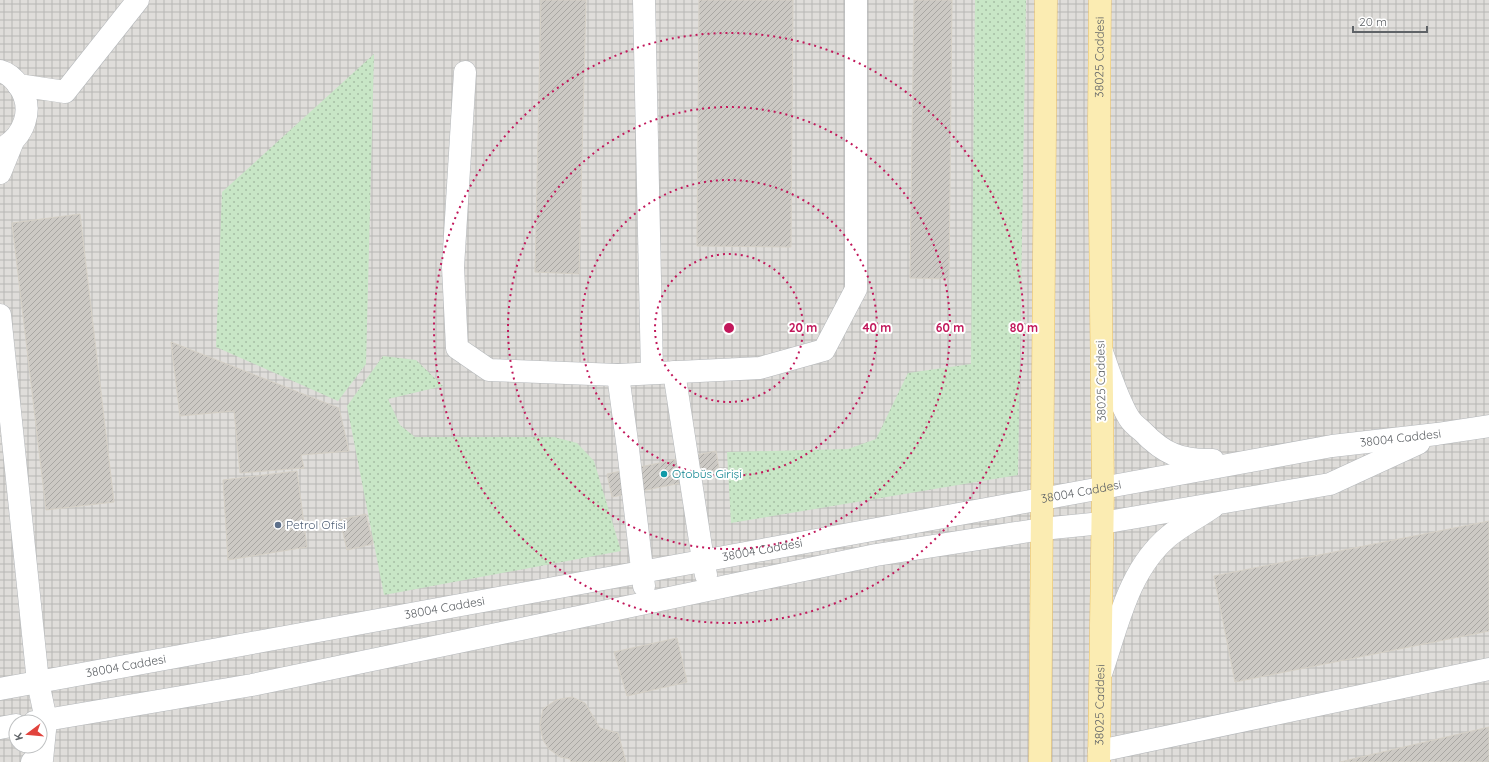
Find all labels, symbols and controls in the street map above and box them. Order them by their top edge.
scale bar [1353,8,1427,34]
text: 20 m [1359,14,1387,29]
street label: 38025 Caddesi [1091,16,1107,98]
text: 20 m [789,320,817,335]
text: 40 m [863,320,891,335]
text: 60 m [936,320,964,335]
text: 80 m [1010,320,1038,335]
centre of rings [722,321,736,335]
street label: 38025 Caddesi [1092,340,1109,422]
street label: 38004 Caddesi [1359,425,1442,450]
place label: Otobüs Girişi [672,466,742,481]
marker: Otobüs Girişi [659,469,669,479]
street label: 38004 Caddesi [1040,477,1122,506]
place label: Petrol Ofisi [286,517,346,532]
marker: Petrol Ofisi [273,520,283,530]
street label: 38004 Caddesi [721,535,804,564]
street label: 38004 Caddesi [403,593,486,622]
street label: 38004 Caddesi [84,651,167,680]
street label: 38025 Caddesi [1091,664,1107,746]
north arrow [8,714,48,754]
text: K [11,731,26,742]

